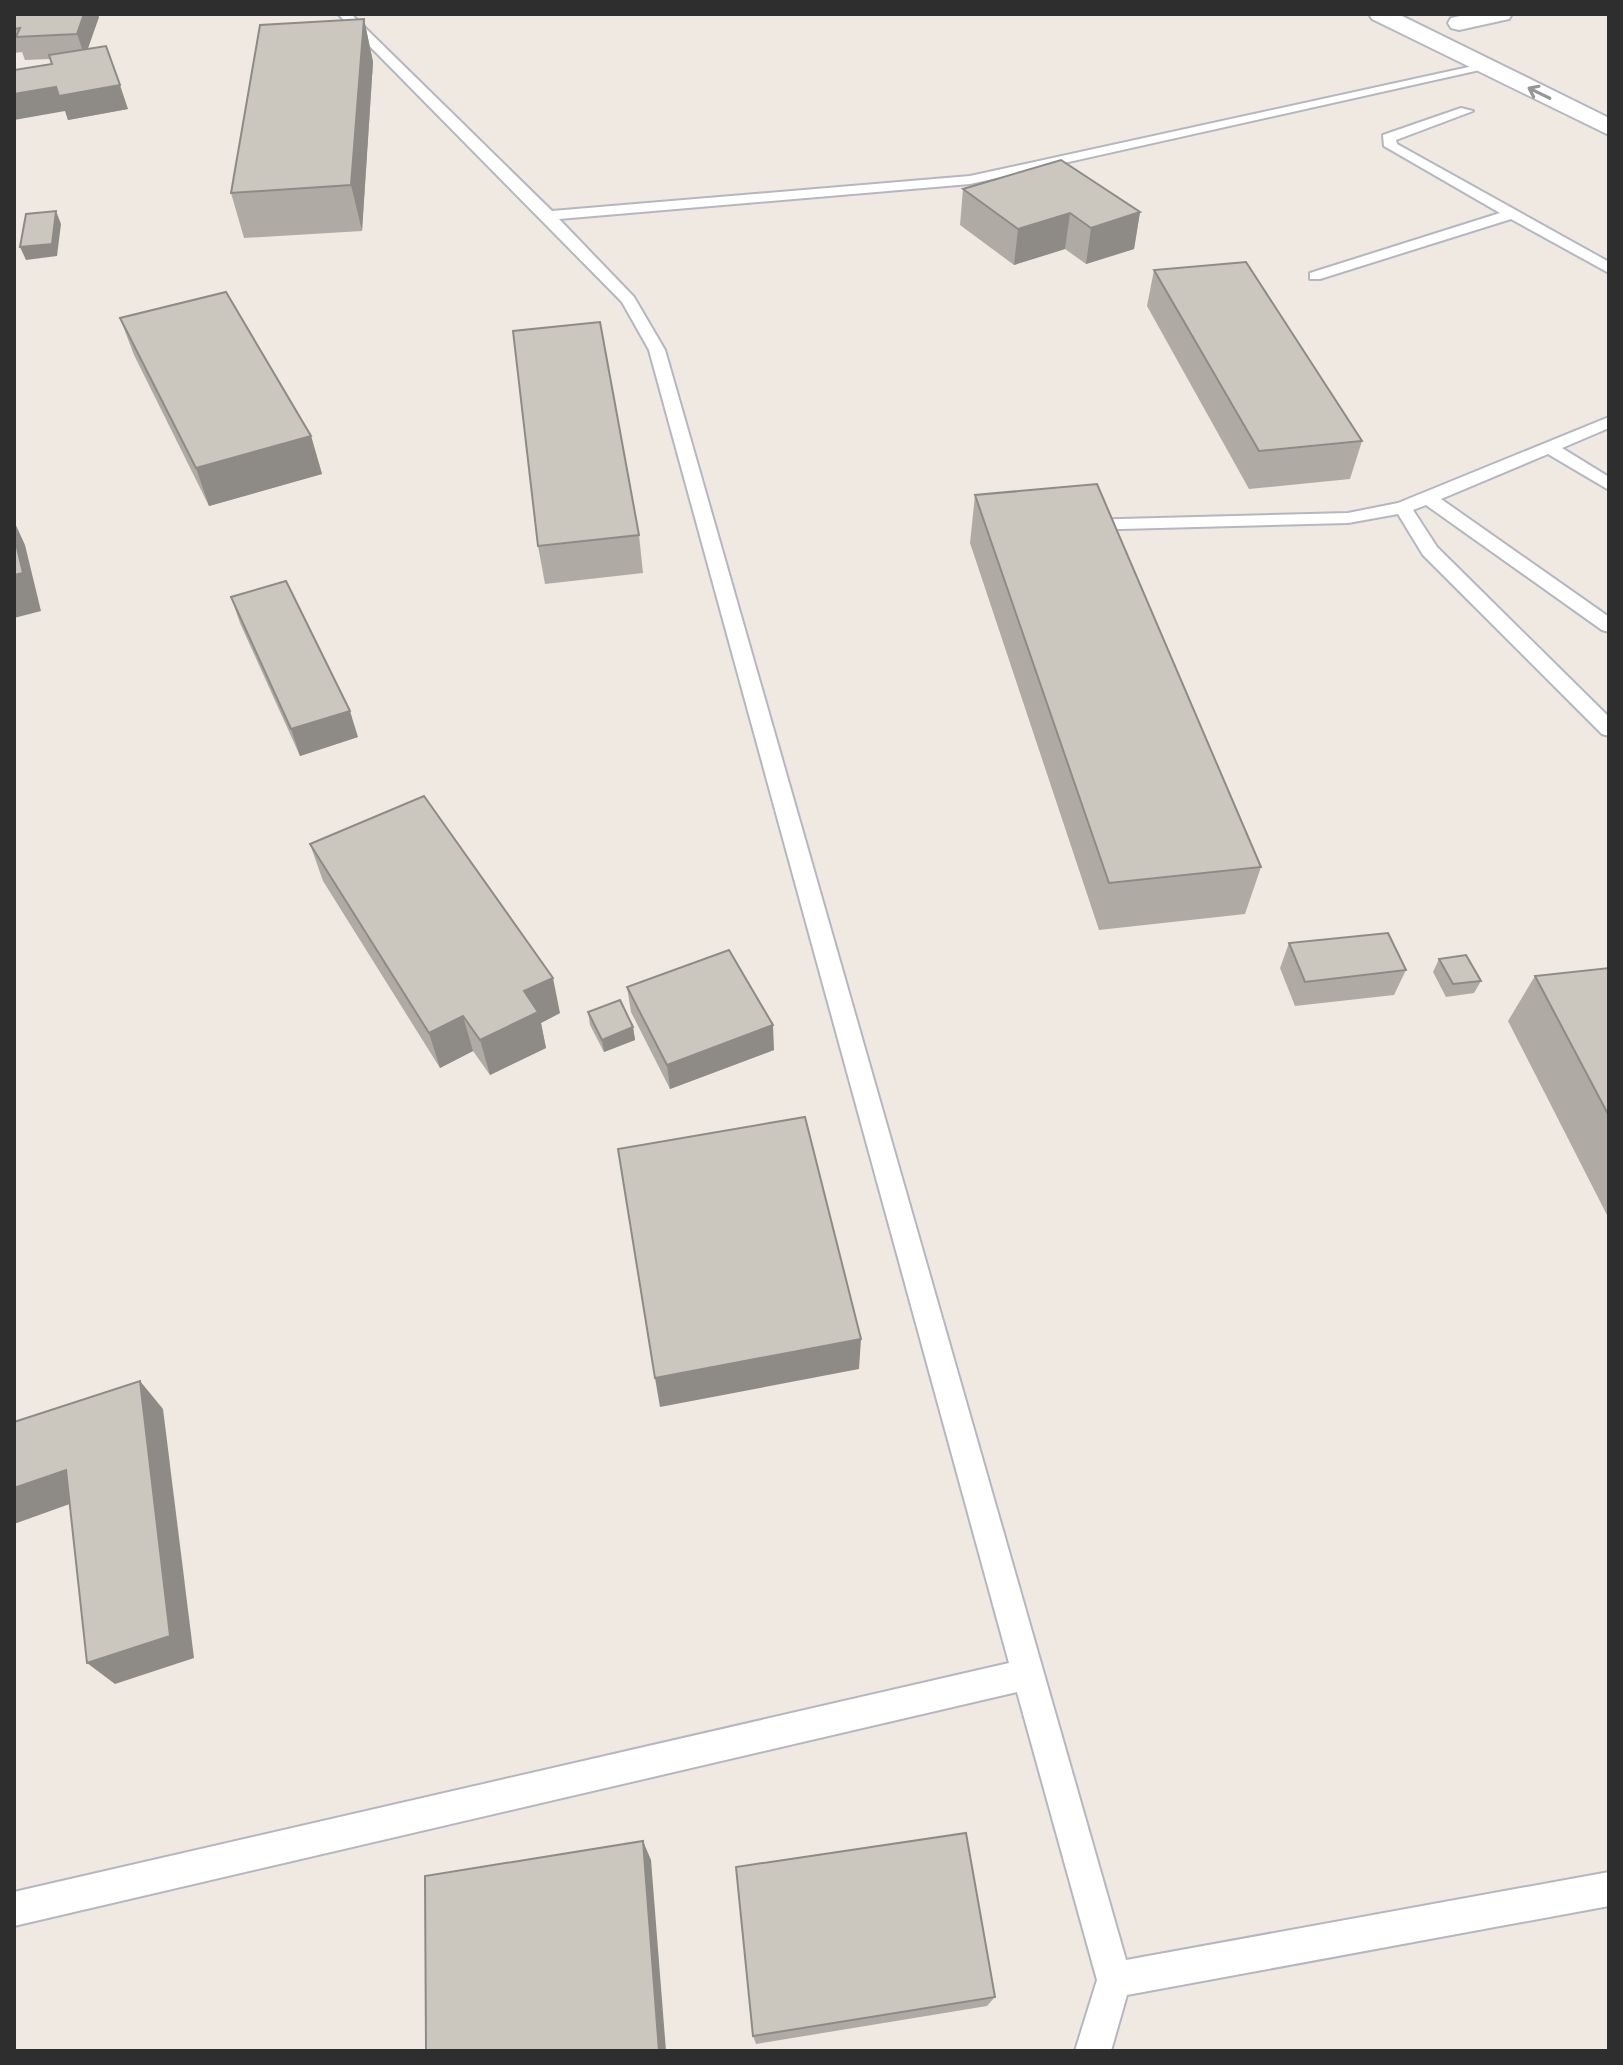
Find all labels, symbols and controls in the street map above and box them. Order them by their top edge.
one-way arrow [1528,85,1552,101]

